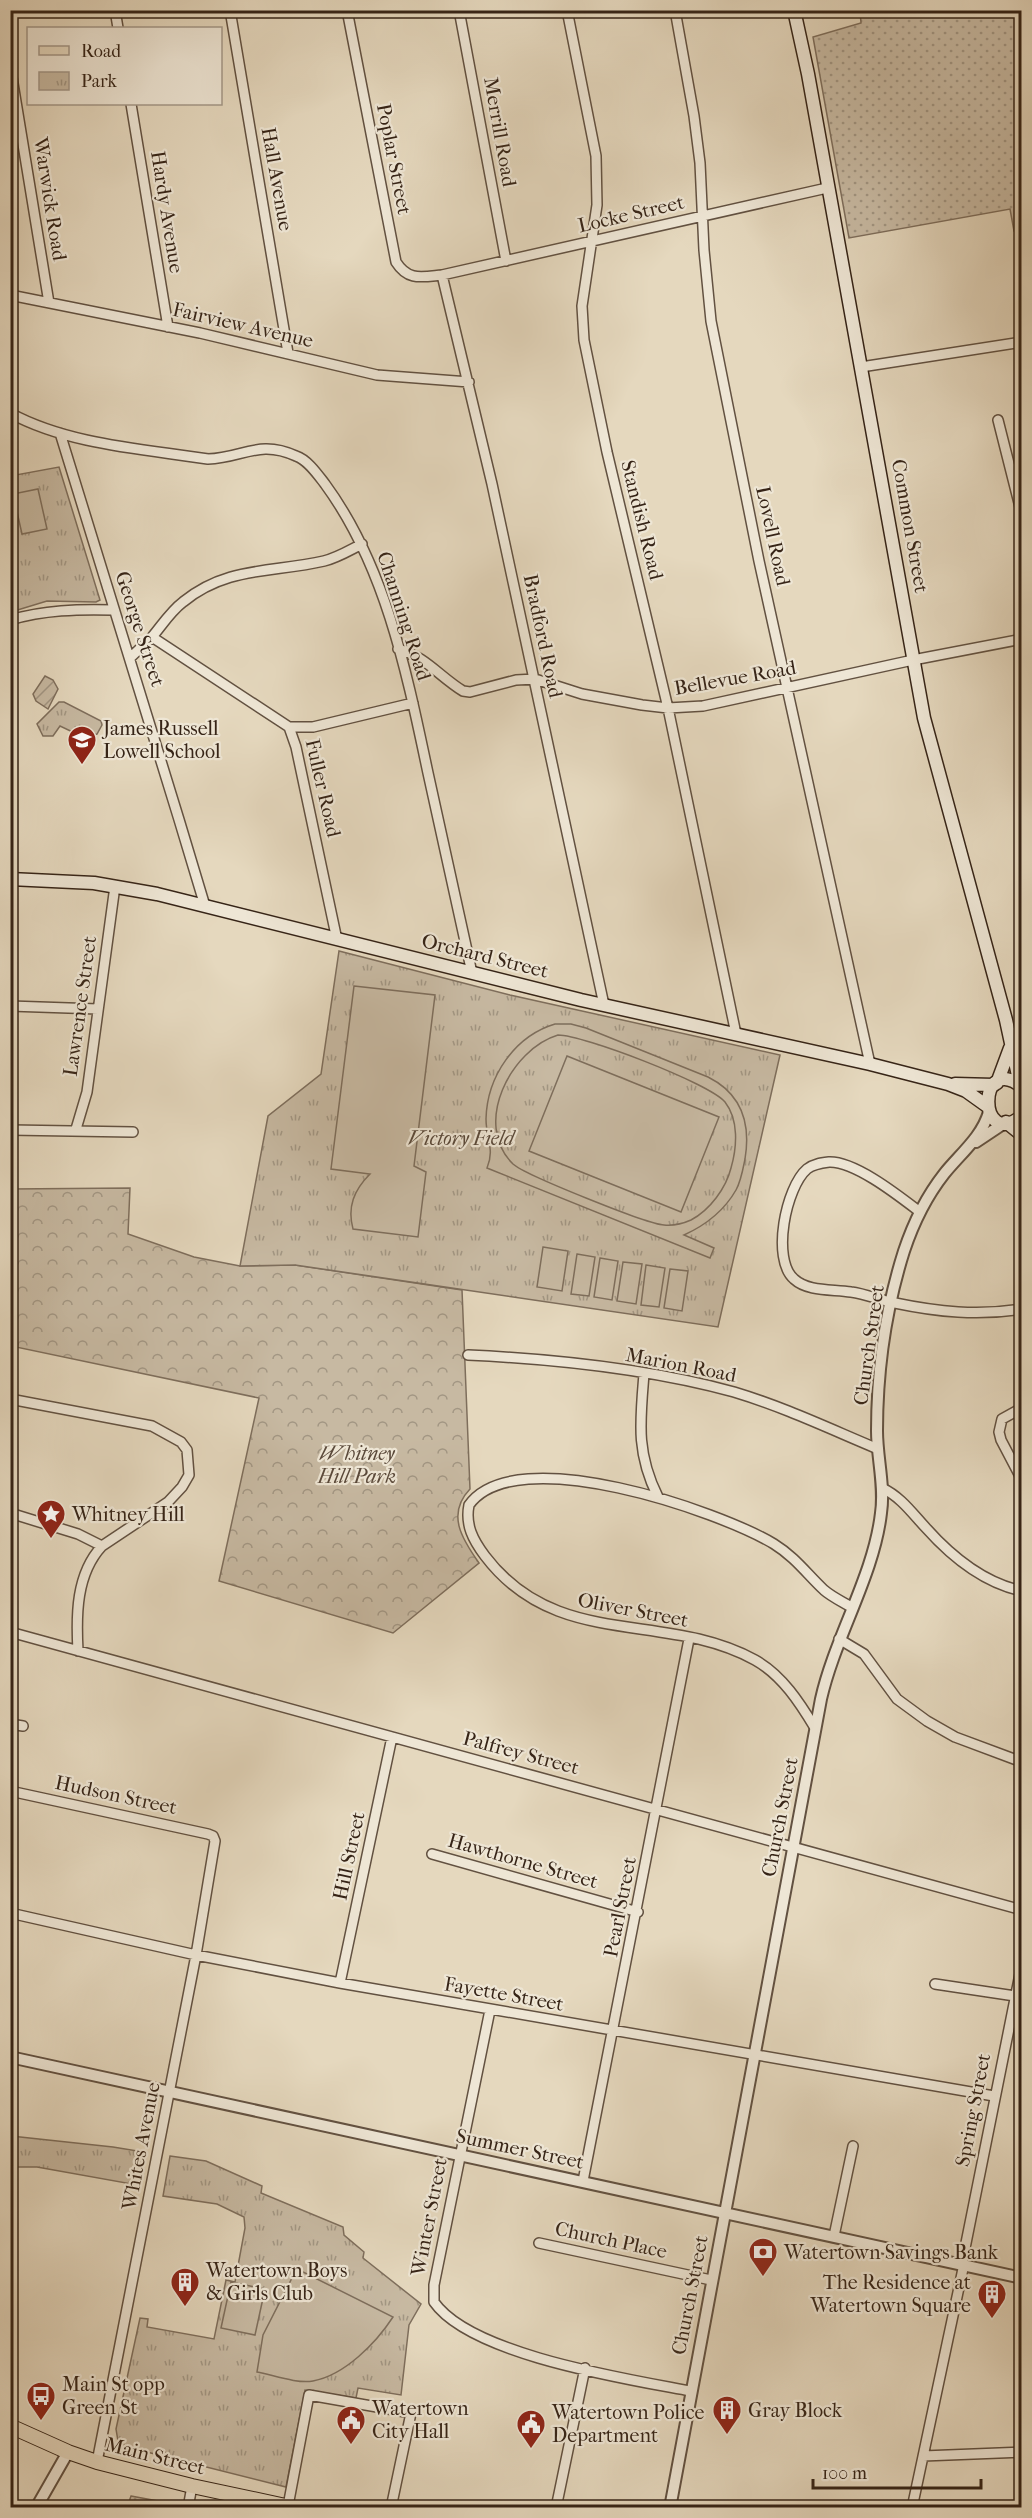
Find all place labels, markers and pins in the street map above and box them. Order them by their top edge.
place label: James Russell Lowell School [101,717,221,763]
school or university icon: James Russell Lowell School [66,724,98,766]
place icon: Whitney Hill [35,1498,67,1540]
place label: Whitney Hill [71,1503,185,1526]
bank icon: Watertown Savings Bank [747,2236,779,2278]
place label: Watertown Savings Bank [783,2241,999,2264]
place label: Watertown Boys & Girls Club [205,2259,347,2305]
building icon: Watertown Boys & Girls Club [169,2266,201,2308]
place label: The Residence at Watertown Square [810,2271,971,2317]
building icon: The Residence at Watertown Square [976,2278,1008,2320]
place label: Main St opp Green St [62,2373,165,2419]
bus stop icon: Main St opp Green St [25,2380,57,2422]
building icon: Gray Block [711,2394,743,2436]
place label: Watertown City Hall [371,2397,469,2443]
place label: Gray Block [748,2399,843,2422]
place label: Watertown Police Department [551,2401,705,2447]
public building icon: Watertown City Hall [335,2404,367,2446]
public building icon: Watertown Police Department [515,2408,547,2450]

